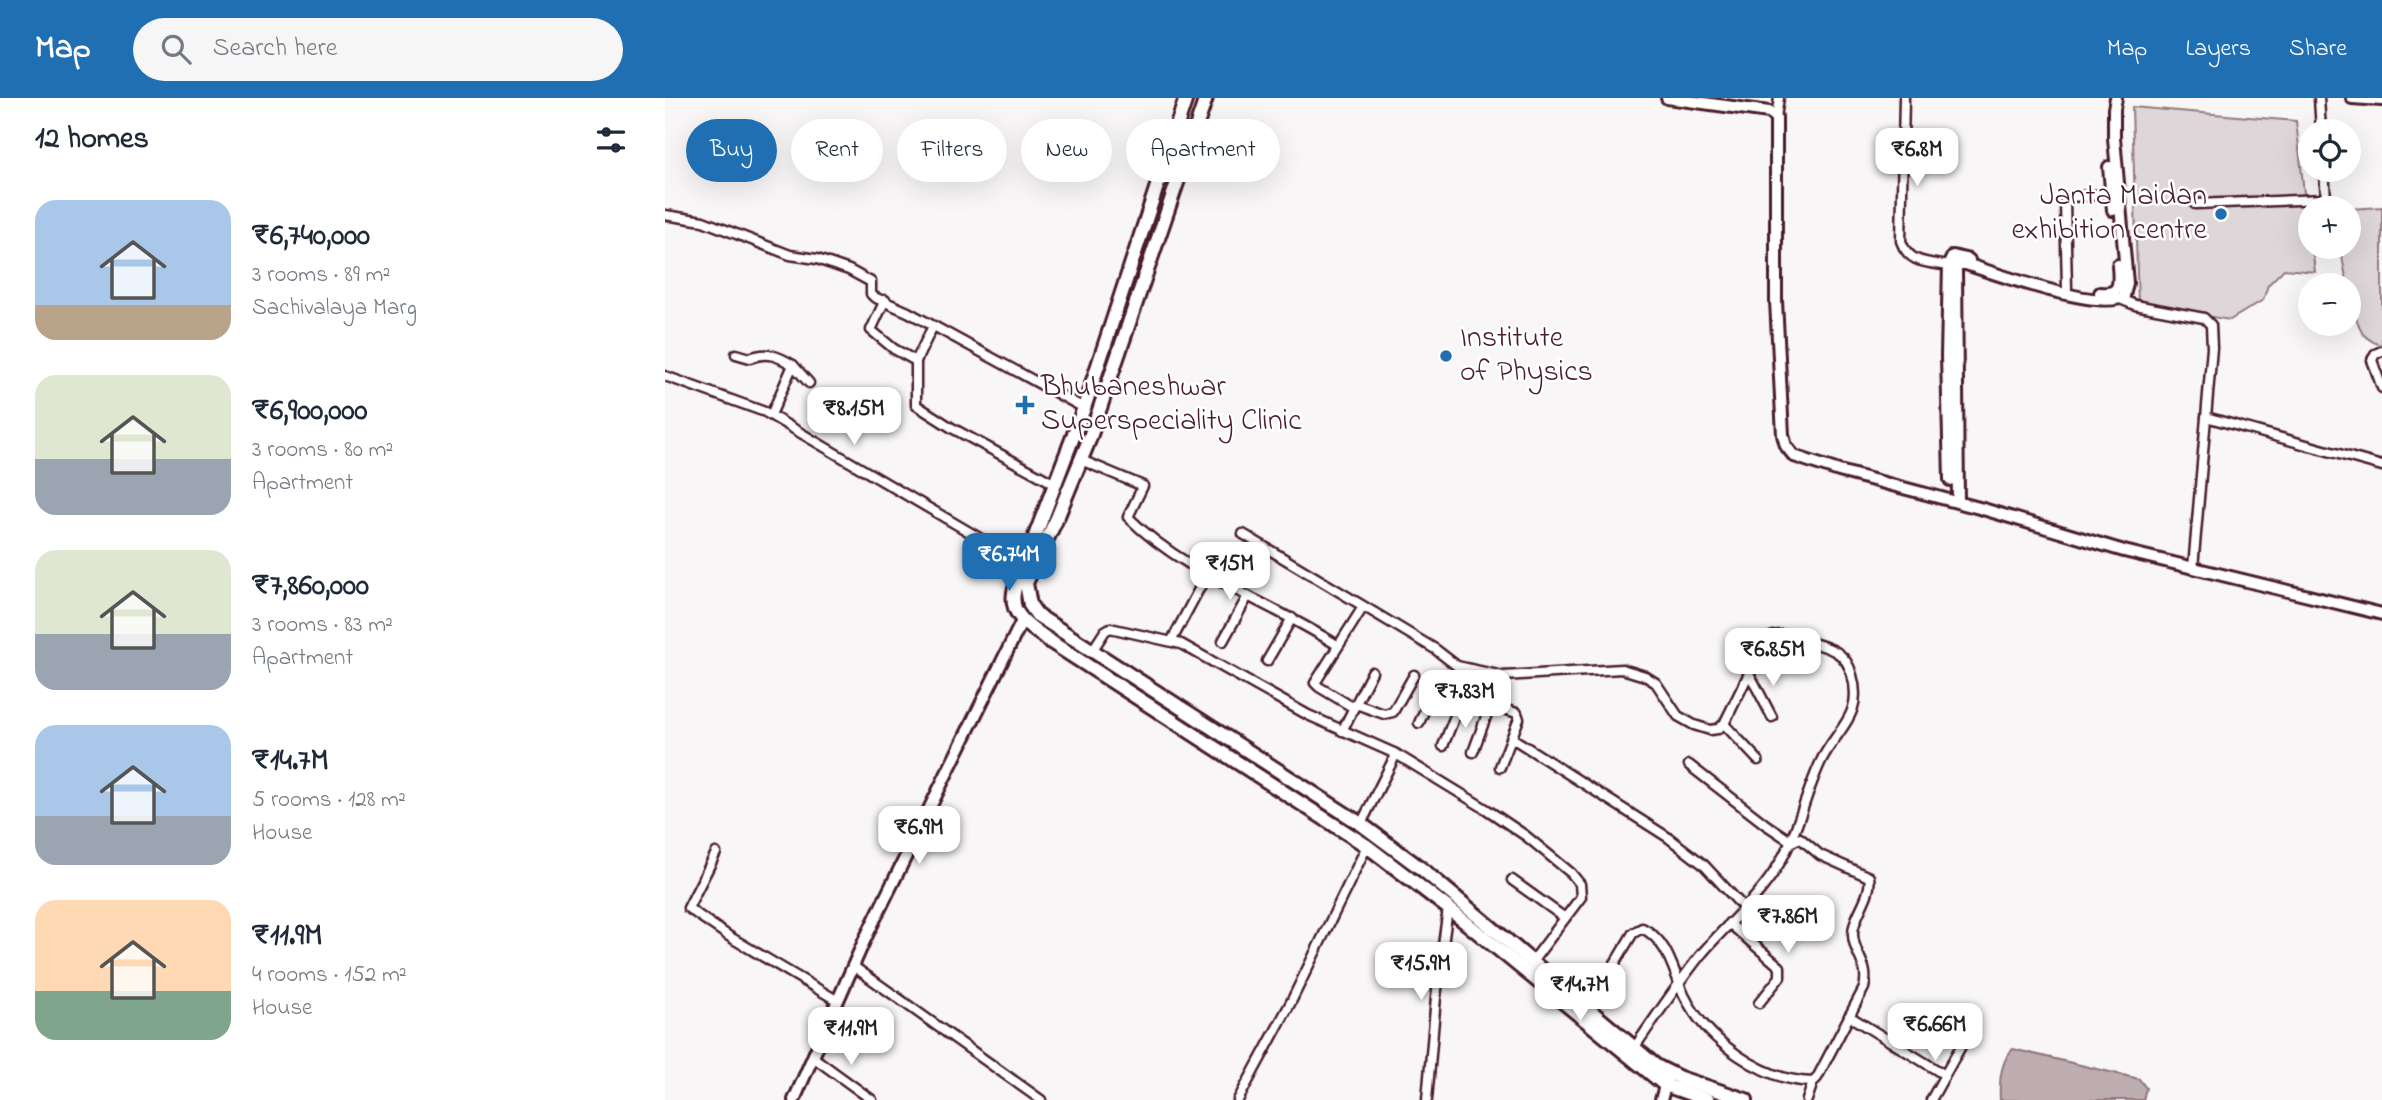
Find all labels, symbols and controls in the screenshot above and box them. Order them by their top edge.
search box [133,18,623,81]
text: Map [35,25,91,73]
icon: search [157,30,195,68]
text: Search here [213,30,337,68]
text: Map [2107,32,2147,67]
text: Layers [2185,32,2251,67]
text: Share [2289,32,2347,67]
text: 12 homes [35,118,149,162]
chip: Buy [686,119,777,182]
chip: Rent [791,119,883,182]
chip: Filters [897,119,1007,182]
chip: New [1021,119,1112,182]
chip: Apartment [1126,119,1280,182]
map controls [2298,119,2361,336]
button: locate [2298,119,2361,182]
icon: filters [592,121,630,159]
pin: ₹6.8M [1868,129,1966,188]
text: ₹6.8M [1891,134,1943,167]
place label: Janta Maidan exhibition centre [2011,175,2208,253]
button: + [2298,196,2361,259]
marker: Janta Maidan exhibition centre [2213,206,2229,222]
text: ₹6,740,000 [252,215,370,259]
icon: home [91,228,175,312]
text: 3 rooms · 89 m² [252,259,390,292]
button: − [2298,273,2361,336]
text: Sachivalaya Marg [252,292,417,325]
place label: Institute of Physics [1460,317,1593,395]
marker: Institute of Physics [1438,348,1454,364]
place label: Bhubaneshwar Superspeciality Clinic [1040,366,1302,444]
pin: ₹8.15M [797,388,911,447]
text: ₹6,900,000 [252,390,367,434]
text: ₹8.15M [823,393,885,426]
marker: Bhubaneshwar Superspeciality Clinic [1015,395,1035,415]
icon: home [91,403,175,487]
text: 3 rooms · 80 m² [252,434,393,467]
text: Apartment [252,467,353,500]
pin: ₹6.74M [952,533,1066,593]
text: ₹6.74M [978,539,1040,572]
pin: ₹15M [1189,542,1271,602]
text: ₹15M [1206,548,1254,581]
text: ₹7,860,000 [252,565,369,609]
icon: home [91,578,175,662]
text: 3 rooms · 83 m² [252,609,393,642]
pin: ₹6.85M [1716,628,1830,688]
text: ₹6.85M [1741,634,1805,667]
text: Apartment [252,642,353,675]
pin: ₹7.83M [1408,670,1522,730]
text: ₹7.83M [1435,676,1495,709]
text: ₹14.7M [252,740,329,784]
icon: home [91,753,175,837]
text: 5 rooms · 128 m² [252,784,406,817]
pin: ₹6.9M [870,806,968,866]
text: ₹6.9M [894,812,944,845]
text: House [252,817,312,850]
pin: ₹7.86M [1731,896,1845,955]
text: ₹7.86M [1758,901,1818,934]
text: ₹11.9M [252,915,322,959]
icon: home [91,928,175,1012]
pin: ₹15.9M [1364,942,1478,1002]
text: ₹15.9M [1391,948,1451,981]
text: 4 rooms · 152 m² [252,959,407,992]
pin: ₹14.7M [1523,964,1637,1023]
text: ₹14.7M [1551,969,1609,1002]
text: House [252,992,312,1025]
pin: ₹6.66M [1878,1004,1992,1063]
pin: ₹11.9M [794,1007,908,1067]
text: ₹6.66M [1904,1009,1966,1042]
text: ₹11.9M [824,1013,878,1046]

